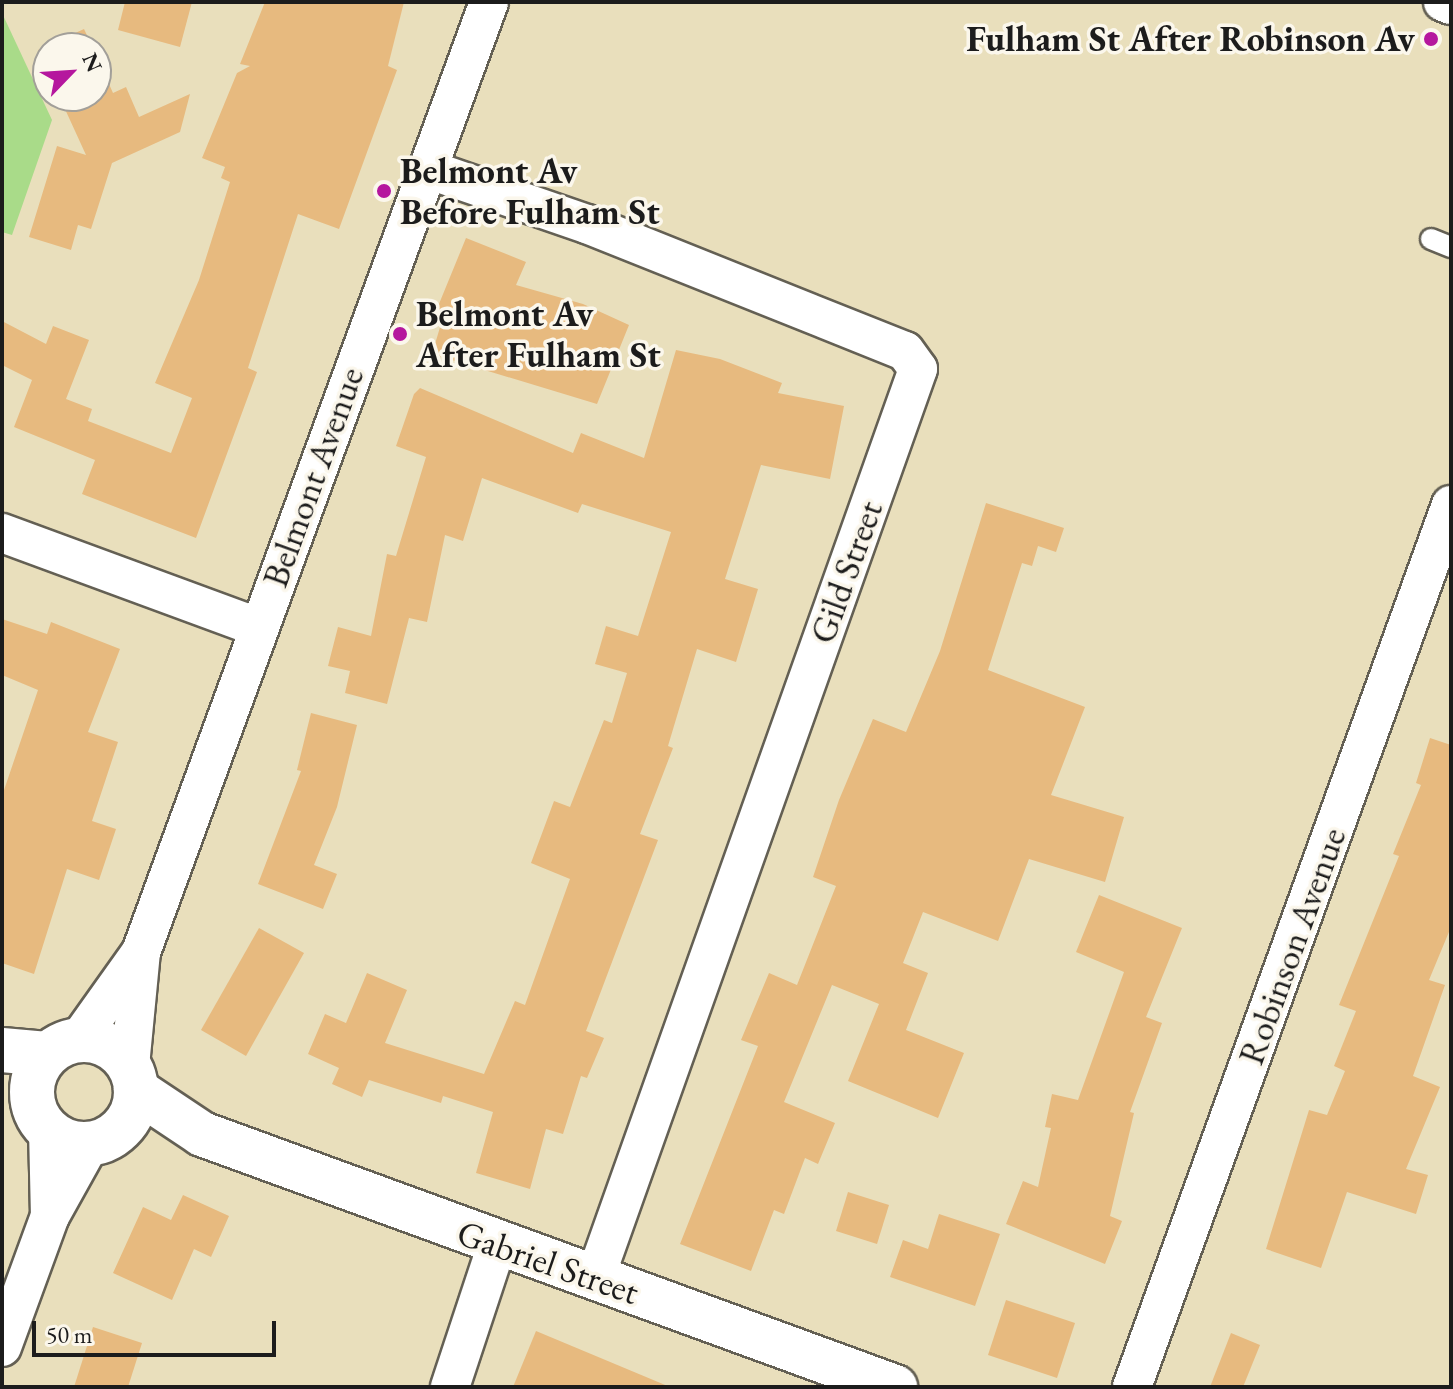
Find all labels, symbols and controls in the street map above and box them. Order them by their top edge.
place label: Fulham St After Robinson Av [966,17,1415,61]
marker: Fulham St After Robinson Av [1422,30,1440,48]
north arrow [32,32,112,112]
text: N [75,48,109,77]
place label: Belmont Av Before Fulham St [400,148,660,233]
marker: Belmont Av Before Fulham St [375,182,393,200]
place label: Belmont Av After Fulham St [416,291,661,376]
marker: Belmont Av After Fulham St [391,325,409,343]
street label: Belmont Avenue [253,361,373,593]
street label: Gild Street [800,495,892,649]
street label: Robinson Avenue [1229,822,1355,1070]
street label: Gabriel Street [452,1211,644,1313]
scale bar [36,1305,280,1355]
text: 50 m [46,1319,93,1350]

